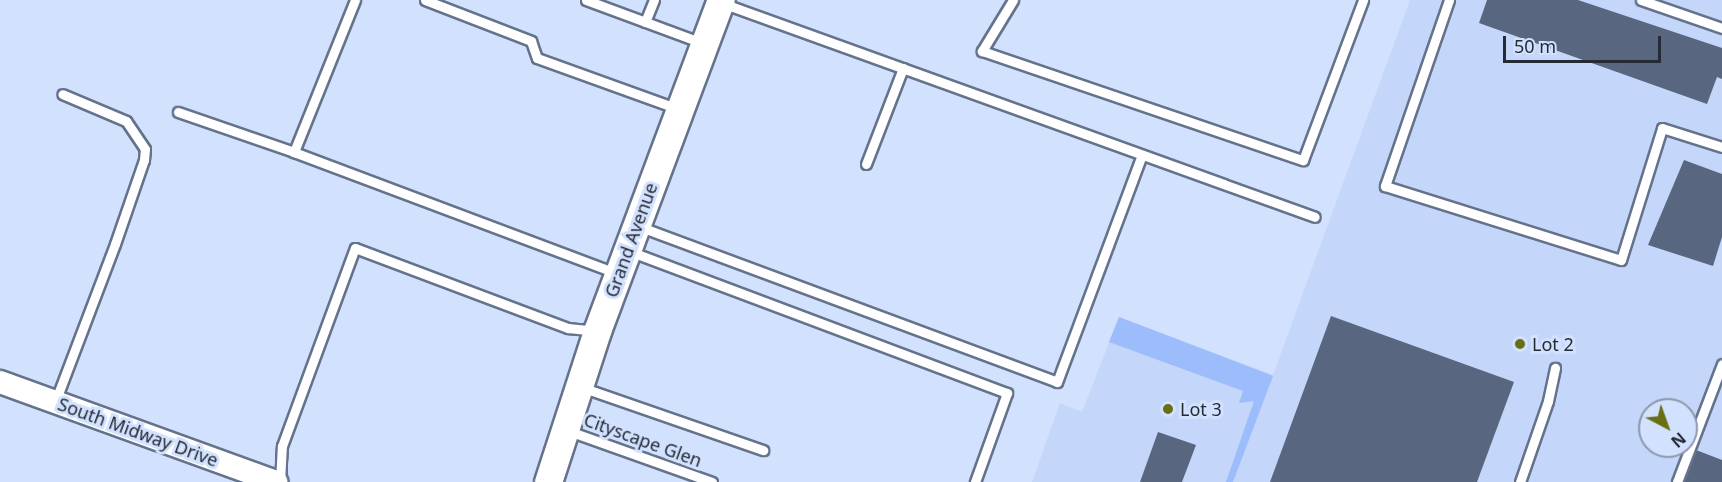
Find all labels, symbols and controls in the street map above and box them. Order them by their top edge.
scale bar [1506,24,1664,62]
text: 50 m [1514,34,1556,58]
street label: Grand Avenue [600,180,662,300]
place label: Lot 2 [1532,333,1574,355]
marker: Lot 2 [1513,337,1527,351]
street label: South Midway Drive [55,393,221,471]
place label: Lot 3 [1180,398,1222,420]
north arrow [1638,398,1698,458]
marker: Lot 3 [1161,402,1175,416]
street label: Cityscape Glen [581,409,705,471]
text: N [1666,427,1691,453]

